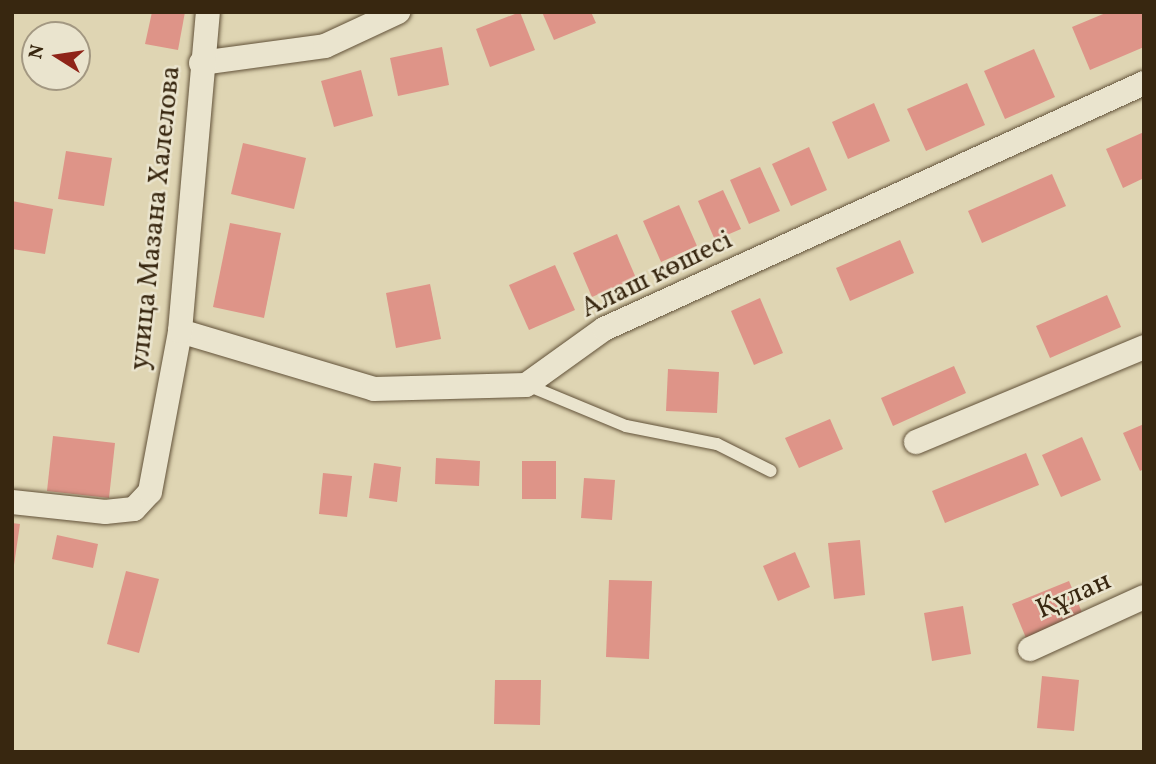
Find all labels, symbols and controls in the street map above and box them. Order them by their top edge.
north arrow [21,21,91,91]
text: N [23,43,52,62]
street label: улица Мазана Халелова [123,64,189,372]
street label: Алаш көшесі [576,224,738,326]
street label: Құлан [1031,565,1117,627]

